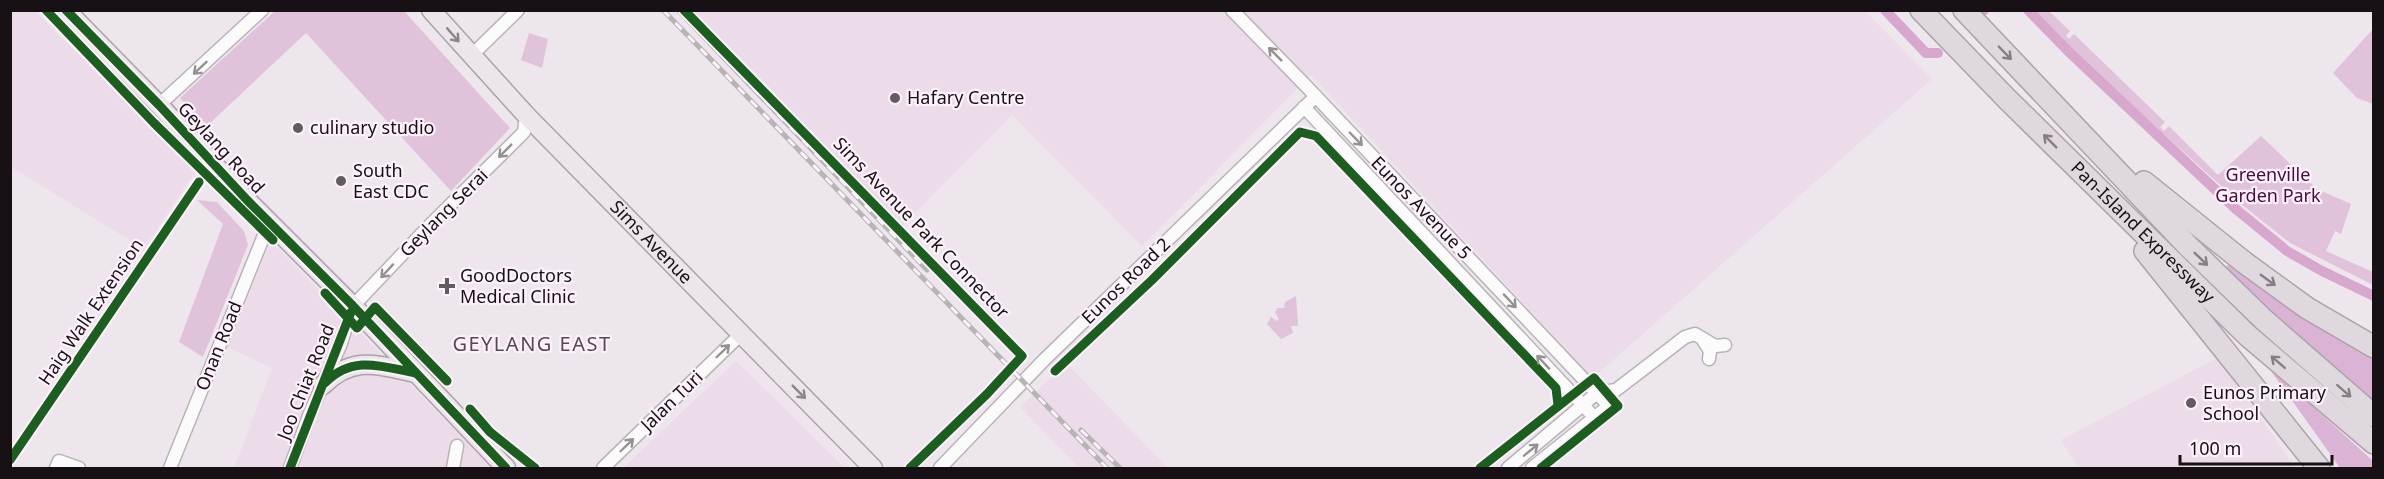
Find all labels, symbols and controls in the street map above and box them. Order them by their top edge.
one-way arrow [446,27,460,42]
one-way arrow [1998,45,2012,60]
one-way arrow [1268,47,1282,62]
one-way arrow [192,61,207,75]
place label: Hafary Centre [907,85,1024,109]
marker: Hafary Centre [888,91,902,105]
street label: Geylang Road [173,96,270,198]
place label: culinary studio [310,115,434,139]
marker: culinary studio [291,121,305,135]
street label: Sims Avenue Park Connector [829,131,1015,324]
one-way arrow [1348,131,1363,146]
one-way arrow [2042,134,2057,149]
one-way arrow [498,143,513,158]
street label: Eunos Avenue 5 [1366,151,1477,264]
street label: Pan-Island Expressway [2066,155,2221,308]
place label: South East CDC [353,158,429,203]
park label: Greenville Garden Park [2215,162,2321,207]
street label: Geylang Serai [394,163,493,262]
marker: South East CDC [334,174,348,188]
street label: Sims Avenue [605,195,698,288]
street label: Eunos Road 2 [1076,232,1175,329]
street label: Haig Walk Extension [32,234,148,389]
one-way arrow [2193,251,2208,265]
one-way arrow [380,263,394,278]
place label: GoodDoctors Medical Clinic [460,263,576,308]
one-way arrow [2260,274,2276,286]
marker: GoodDoctors Medical Clinic [438,277,456,295]
one-way arrow [1503,293,1517,308]
street label: Onan Road [189,297,247,394]
street label: Joo Chiat Road [270,320,339,445]
district label: GEYLANG EAST [452,330,612,357]
one-way arrow [716,344,731,359]
one-way arrow [1536,355,1550,370]
one-way arrow [2271,355,2286,369]
street label: Jalan Turi [634,365,708,437]
place label: Eunos Primary School [2203,380,2327,425]
one-way arrow [2337,384,2352,398]
one-way arrow [791,385,806,400]
marker: Eunos Primary School [2184,396,2198,410]
scale bar [2180,428,2332,466]
text: 100 m [2189,436,2241,460]
one-way arrow [620,438,635,452]
one-way arrow [1522,444,1538,457]

